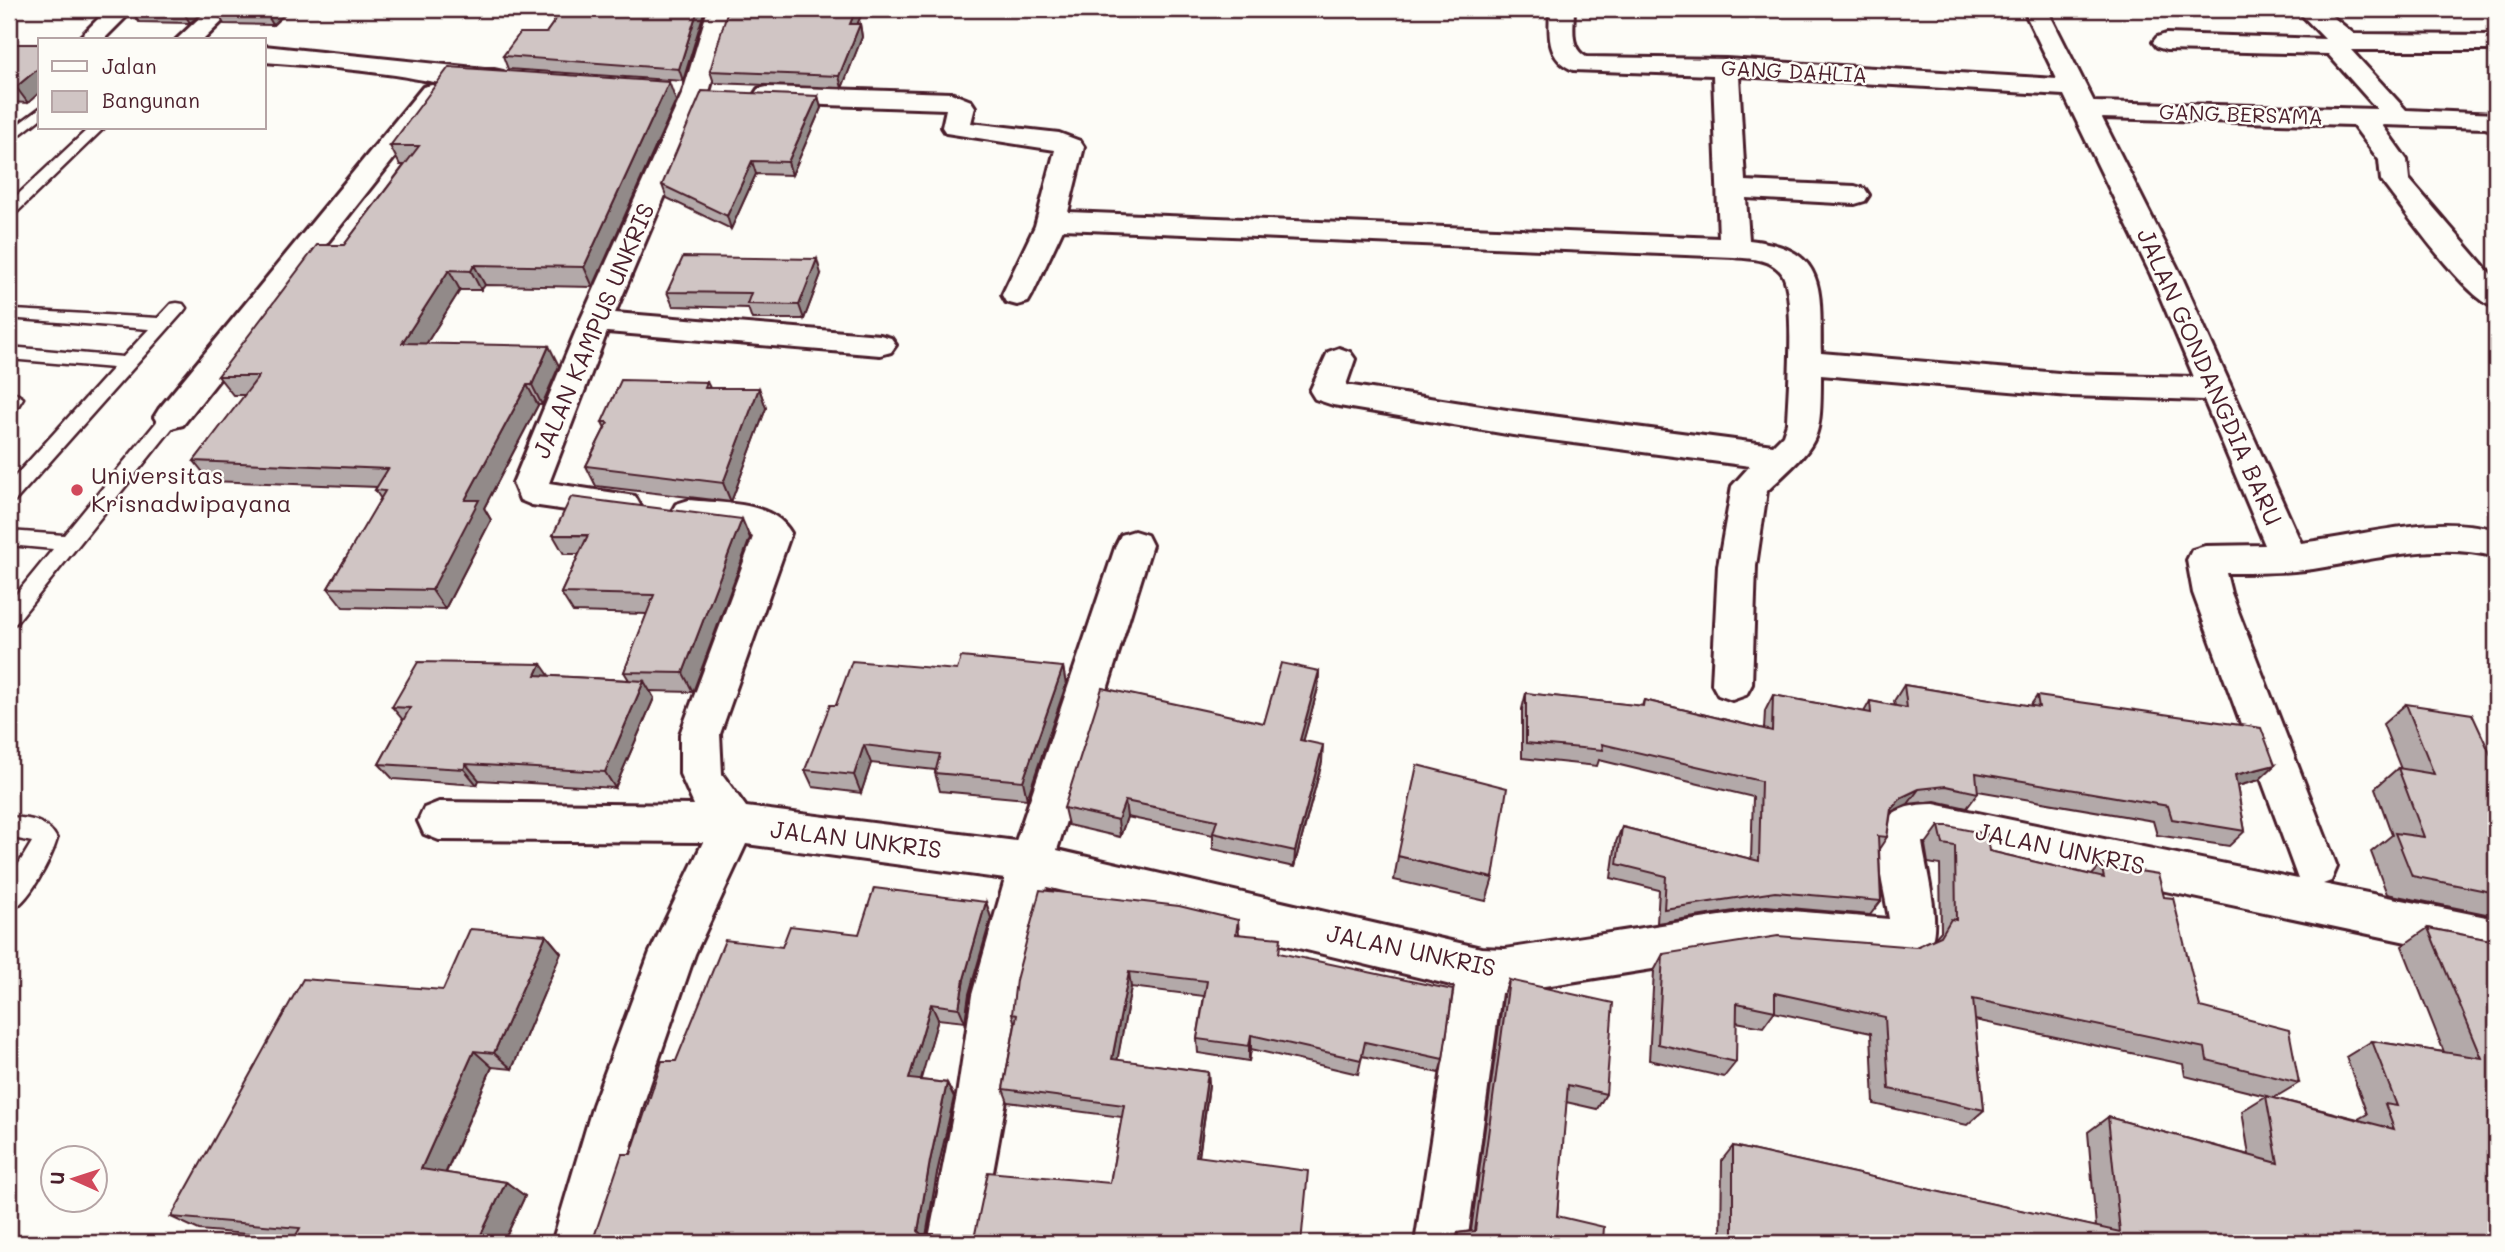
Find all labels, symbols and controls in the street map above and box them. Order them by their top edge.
legend [38,38,266,130]
text: Jalan [102,52,157,79]
street label: GANG DAHLIA [1720,53,1868,88]
text: Bangunan [102,86,200,113]
street label: GANG BERSAMA [2159,97,2323,130]
street label: JALAN KAMPUS UNKRIS [525,198,660,463]
street label: JALAN GONDANGDIA BARU [2131,223,2290,530]
place label: Universitas Krisnadwipayana [91,459,292,518]
marker: Universitas Krisnadwipayana [69,482,85,498]
street label: JALAN UNKRIS [769,813,943,864]
street label: JALAN UNKRIS [1973,814,2148,881]
street label: JALAN UNKRIS [1324,916,1499,983]
north arrow [38,1144,108,1214]
text: U [44,1171,69,1185]

